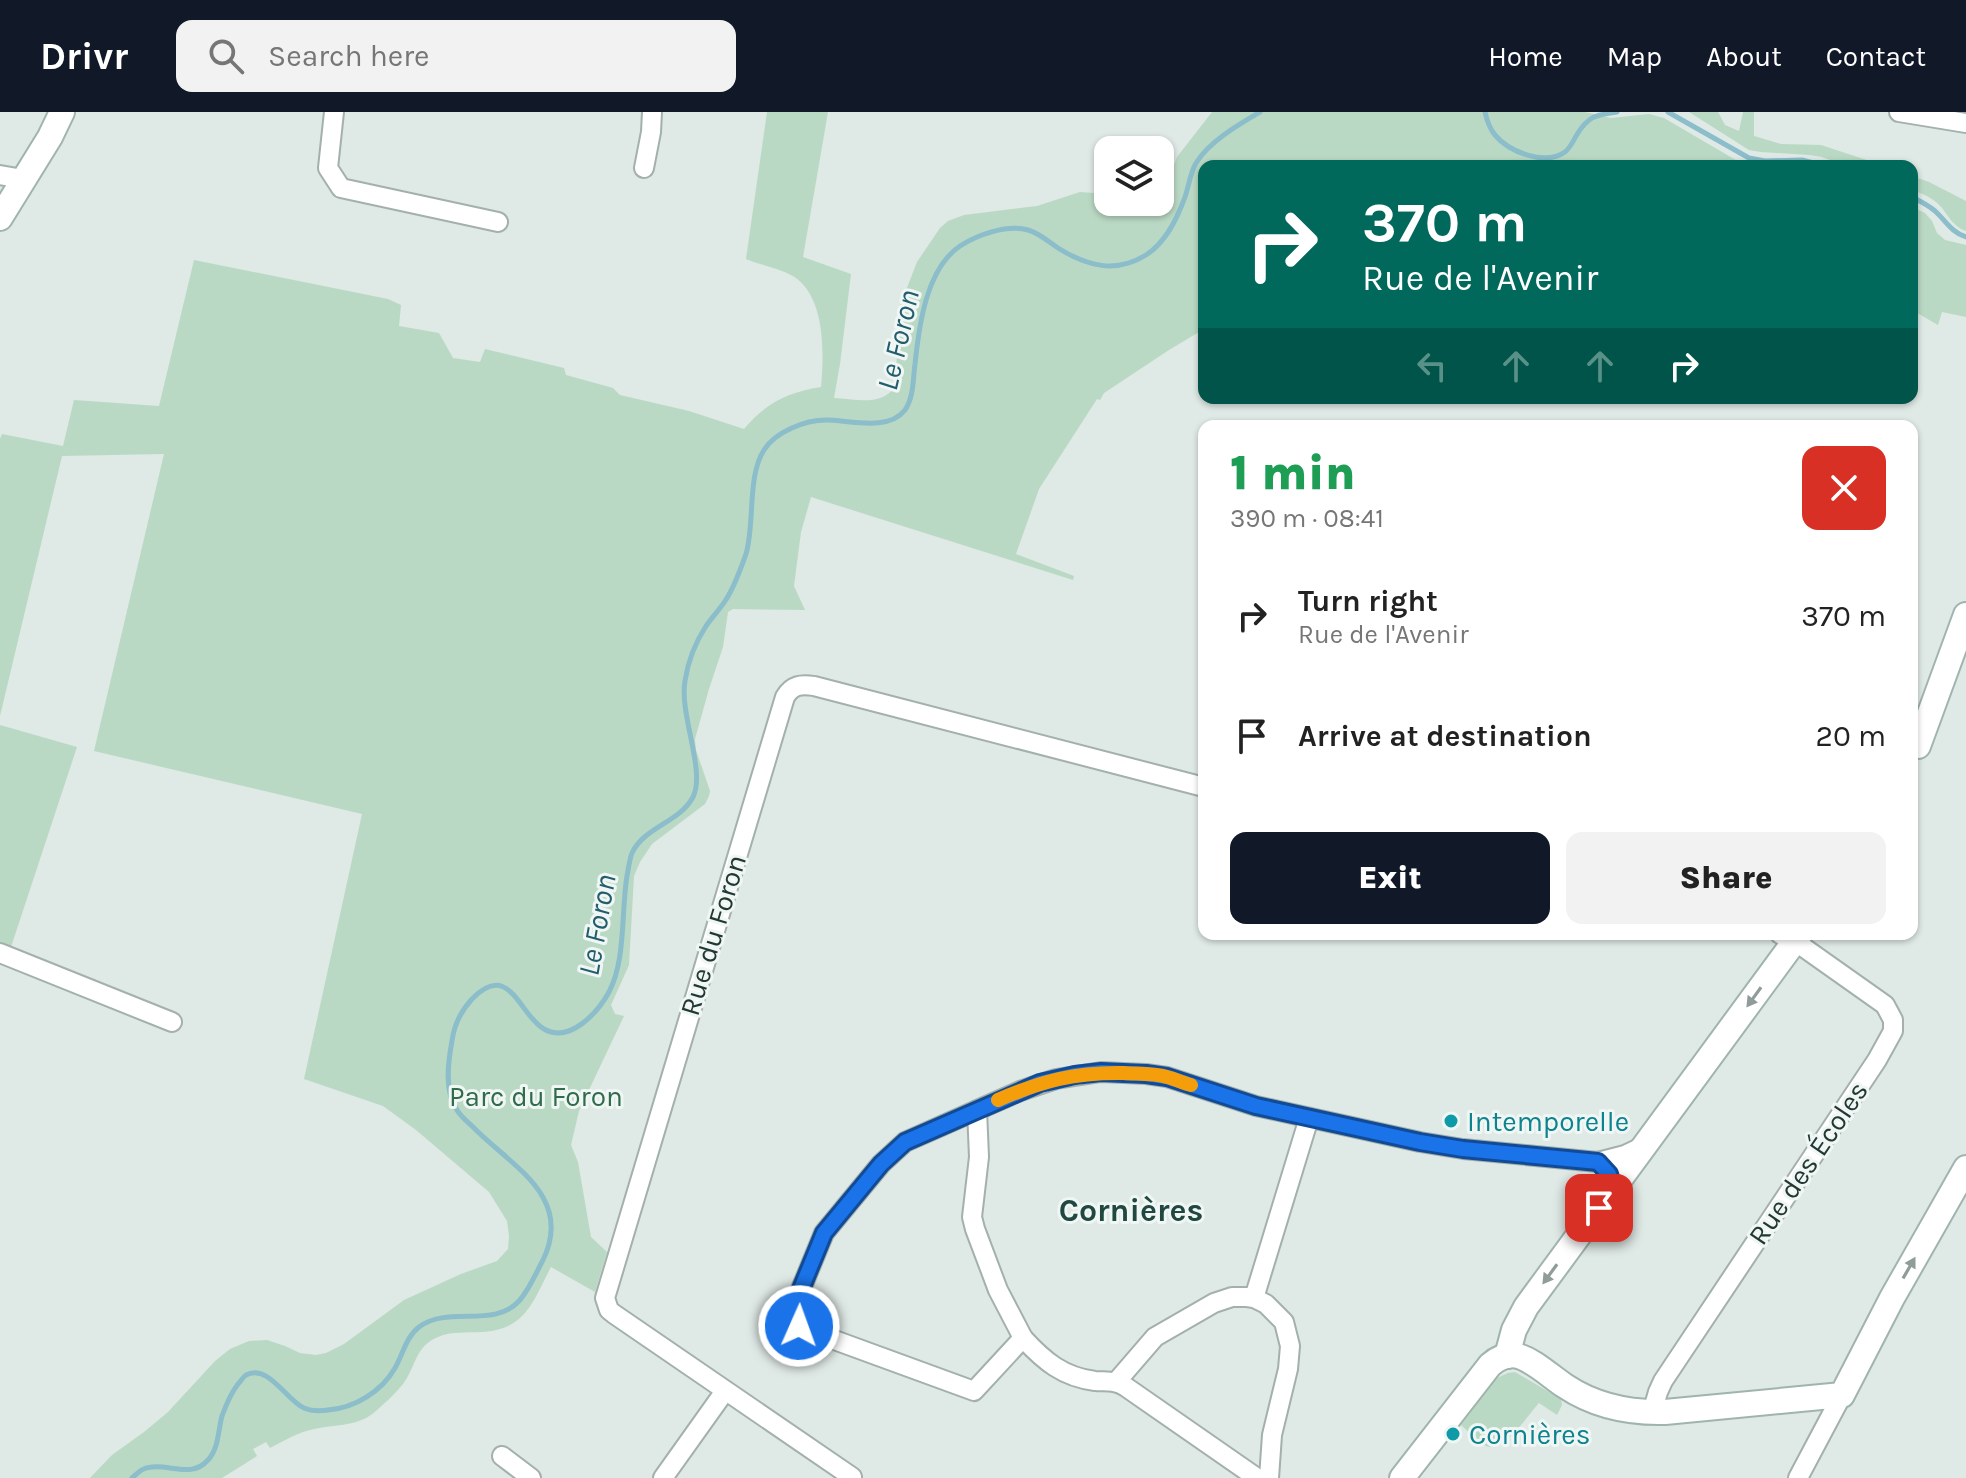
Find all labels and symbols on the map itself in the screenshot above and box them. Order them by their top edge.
water label: Le Foron [869,286,927,394]
street label: Rue du Foron [673,850,753,1020]
water label: Le Foron [570,871,624,979]
one-way arrow [1746,986,1762,1008]
street label: Rue des Écoles [1740,1075,1875,1251]
park label: Parc du Foron [449,1080,623,1113]
place label: Intemporelle [1467,1105,1629,1138]
marker: Intemporelle [1442,1112,1460,1130]
pin [1565,1174,1633,1242]
district label: Cornières [1059,1192,1203,1229]
one-way arrow [1902,1257,1916,1279]
one-way arrow [1542,1263,1558,1285]
position arrow [757,1284,841,1368]
place label: Cornières [1469,1418,1590,1451]
marker: Cornières [1444,1425,1462,1443]

